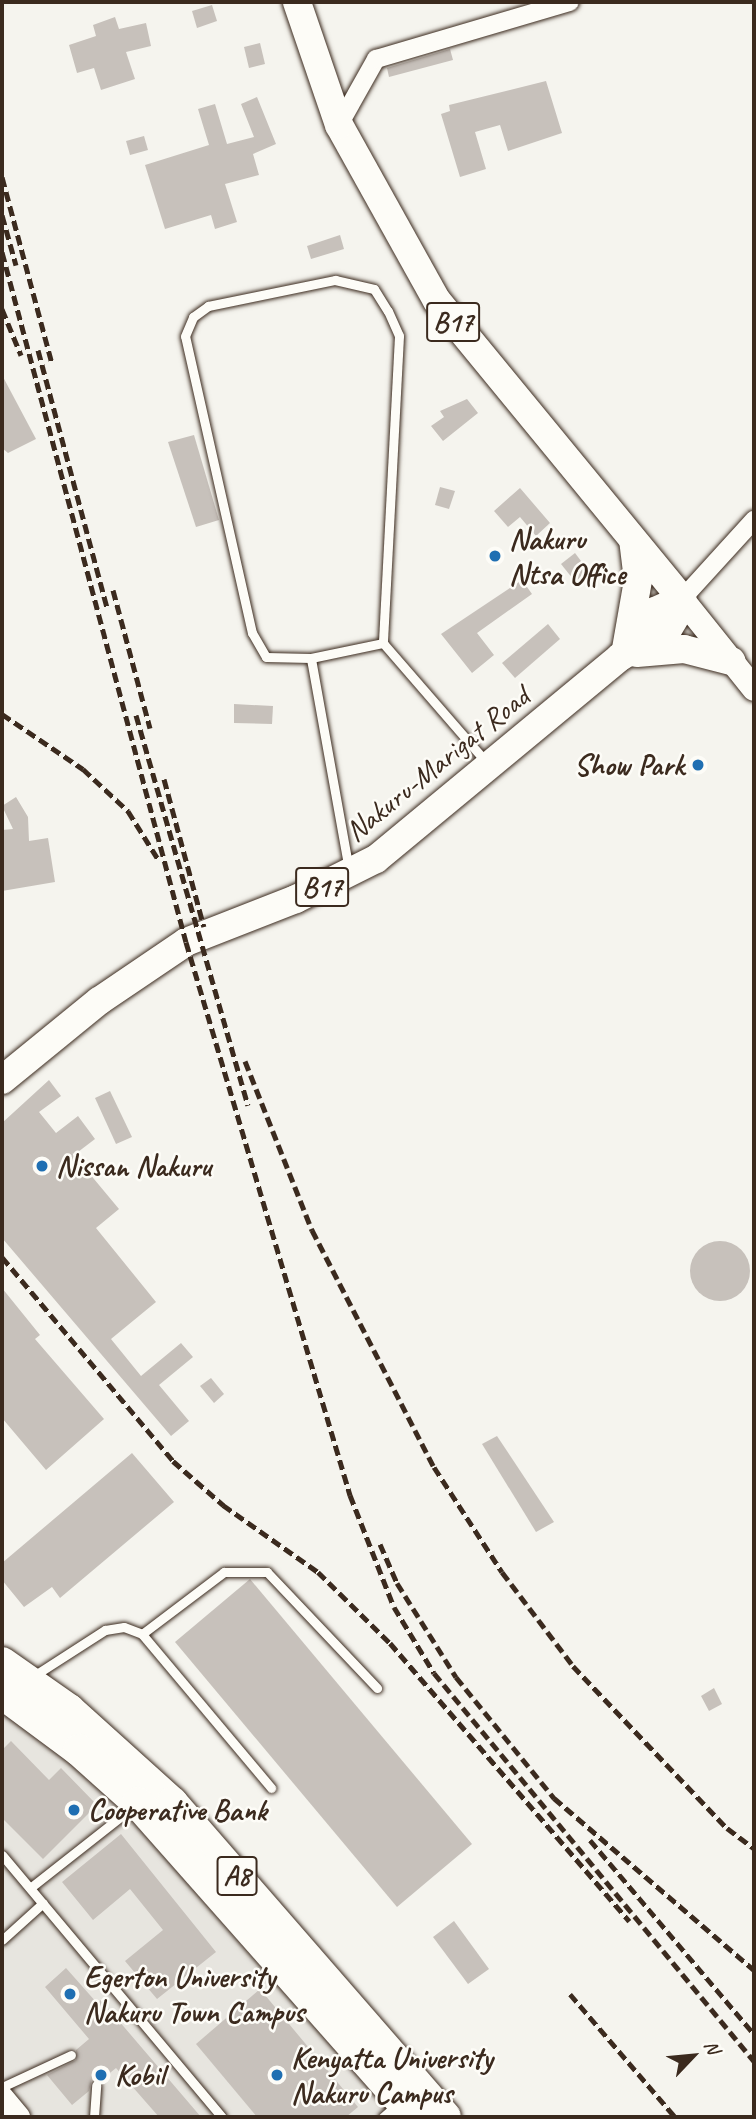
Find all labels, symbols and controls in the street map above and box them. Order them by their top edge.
road number: B17 [425,298,481,346]
place label: Nakuru Ntsa Office [509,521,625,592]
marker: Nakuru Ntsa Office [487,548,503,564]
street label: Nakuru-Marigat Road [338,679,536,849]
place label: Show Park [572,747,684,783]
marker: Show Park [690,757,706,773]
road number: B17 [294,862,350,912]
place label: Nissan Nakuru [56,1148,212,1184]
marker: Nissan Nakuru [34,1158,50,1174]
place label: Cooperative Bank [88,1792,267,1828]
marker: Cooperative Bank [66,1802,82,1818]
road number: A8 [216,1852,258,1900]
place label: Egerton University Nakuru Town Campus [84,1959,303,2030]
marker: Egerton University Nakuru Town Campus [62,1986,78,2002]
north arrow [658,2021,728,2091]
text: N [699,2036,725,2057]
place label: Kenyatta University Nakuru Campus [291,2040,492,2110]
place label: Kobil [115,2057,164,2093]
marker: Kobil [93,2067,109,2083]
marker: Kenyatta University Nakuru Campus [269,2067,285,2083]

